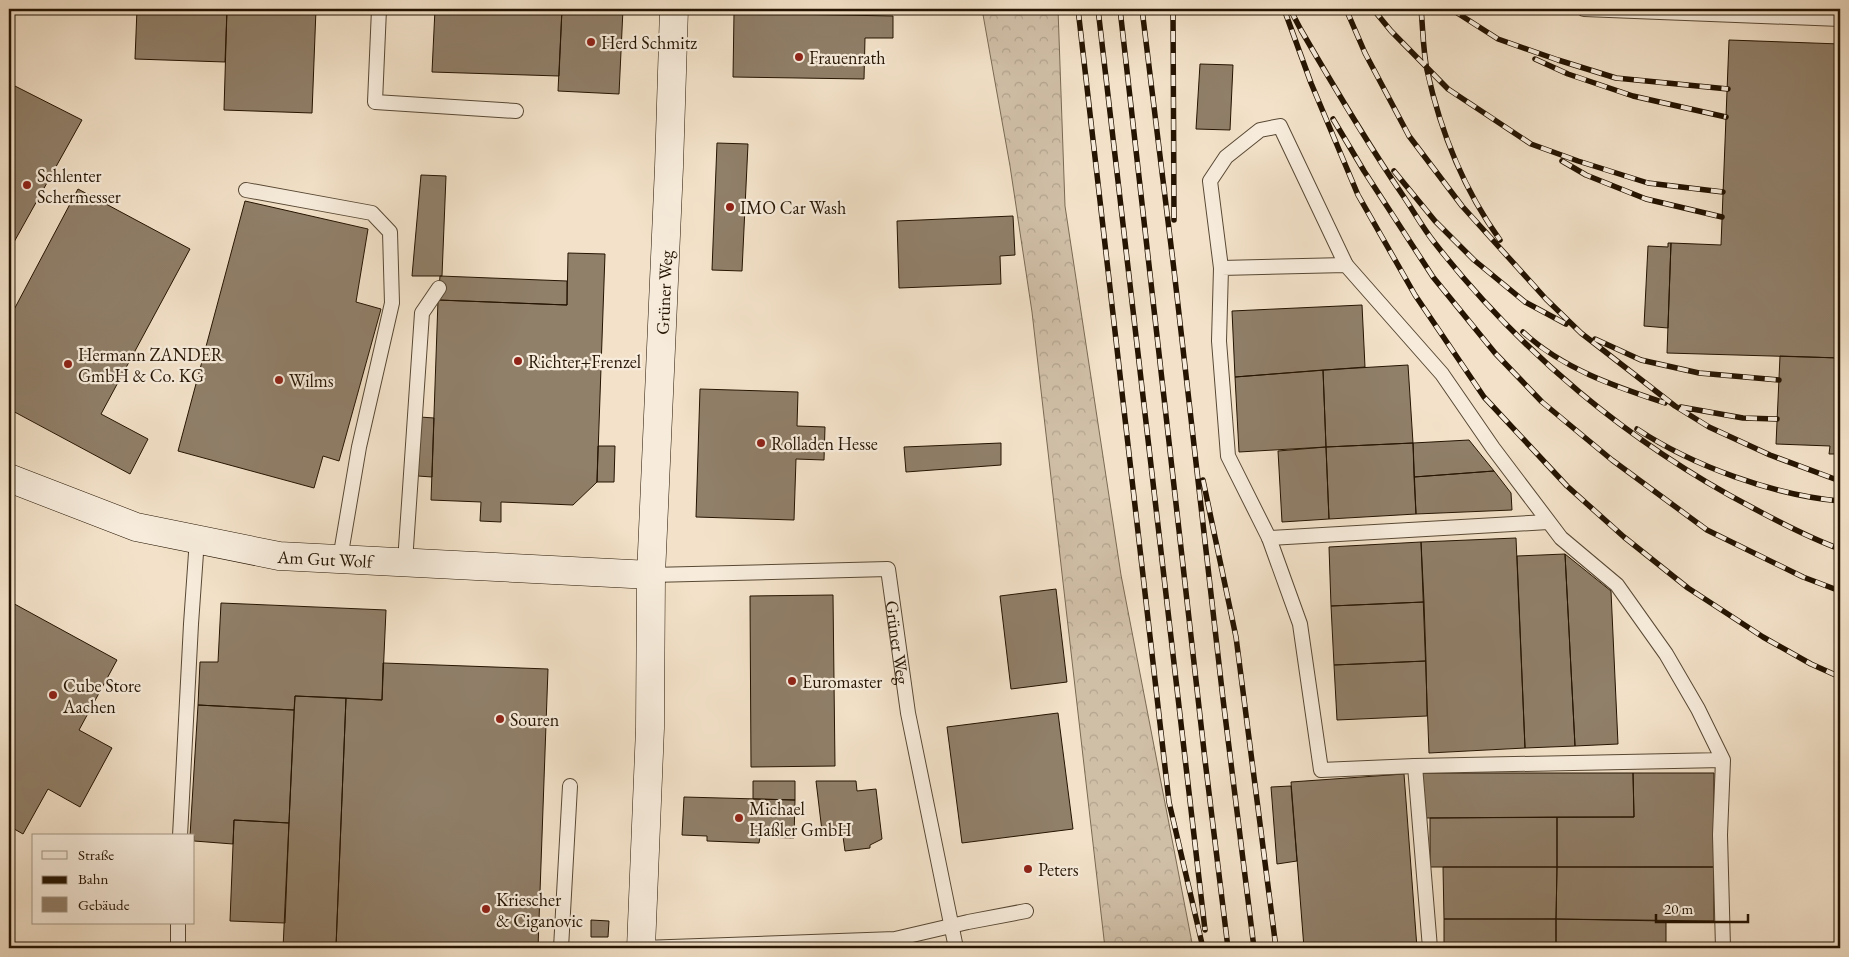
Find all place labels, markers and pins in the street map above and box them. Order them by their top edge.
place label: Herd Schmitz [601,31,697,54]
marker: Herd Schmitz [585,36,597,48]
place label: Frauenrath [809,46,886,69]
marker: Frauenrath [793,51,805,63]
place label: Schlenter Schermesser [37,164,121,208]
marker: Schlenter Schermesser [21,179,33,191]
place label: IMO Car Wash [740,196,846,219]
marker: IMO Car Wash [724,201,736,213]
place label: Hermann ZANDER GmbH & Co. KG [78,343,224,387]
place label: Richter+Frenzel [528,350,641,373]
marker: Richter+Frenzel [512,355,524,367]
marker: Hermann ZANDER GmbH & Co. KG [62,358,74,370]
place label: Wilms [289,369,334,392]
marker: Wilms [273,374,285,386]
place label: Rolladen Hesse [771,432,878,455]
marker: Rolladen Hesse [755,437,767,449]
place label: Euromaster [802,670,882,693]
place label: Cube Store Aachen [62,674,141,718]
marker: Euromaster [786,675,798,687]
marker: Cube Store Aachen [47,689,59,701]
place label: Souren [510,708,560,731]
marker: Souren [494,713,506,725]
place label: Michael Haßler GmbH [749,797,852,841]
marker: Michael Haßler GmbH [733,812,745,824]
place label: Peters [1038,858,1079,881]
marker: Peters [1022,863,1034,875]
place label: Kriescher & Ciganovic [496,888,583,932]
marker: Kriescher & Ciganovic [480,903,492,915]

